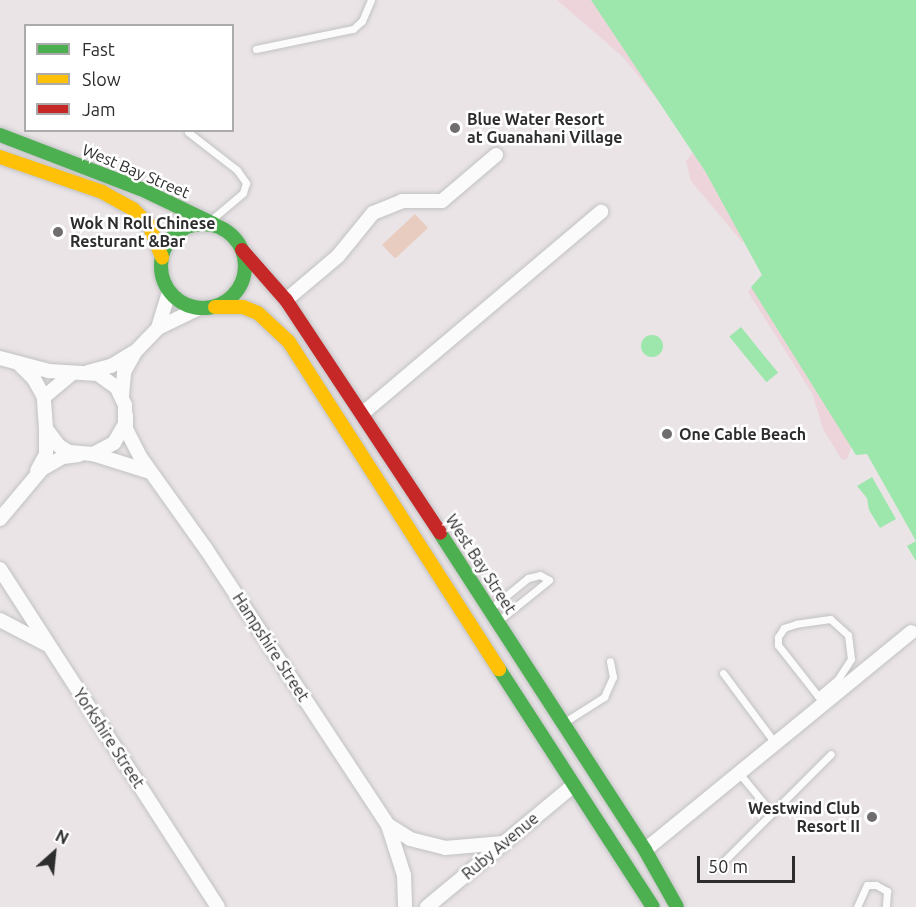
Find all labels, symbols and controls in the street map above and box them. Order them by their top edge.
legend [24,24,234,132]
text: Fast [82,39,115,59]
text: Slow [82,69,121,89]
text: Jam [82,99,116,119]
place label: Blue Water Resort at Guanahani Village [467,109,623,147]
marker: Blue Water Resort at Guanahani Village [448,121,462,135]
street label: West Bay Street [79,140,193,202]
place label: Wok N Roll Chinese Resturant &Bar [70,213,215,251]
marker: Wok N Roll Chinese Resturant &Bar [51,225,65,239]
place label: One Cable Beach [679,424,806,444]
marker: One Cable Beach [660,427,674,441]
street label: West Bay Street [442,511,520,617]
street label: Hampshire Street [229,589,313,705]
street label: Yorkshire Street [70,684,148,792]
place label: Westwind Club Resort II [748,798,860,836]
street label: Ruby Avenue [458,809,542,883]
marker: Westwind Club Resort II [865,810,879,824]
north arrow [24,823,84,883]
text: N [53,826,72,848]
scale bar [700,844,798,882]
text: 50 m [708,856,748,876]

